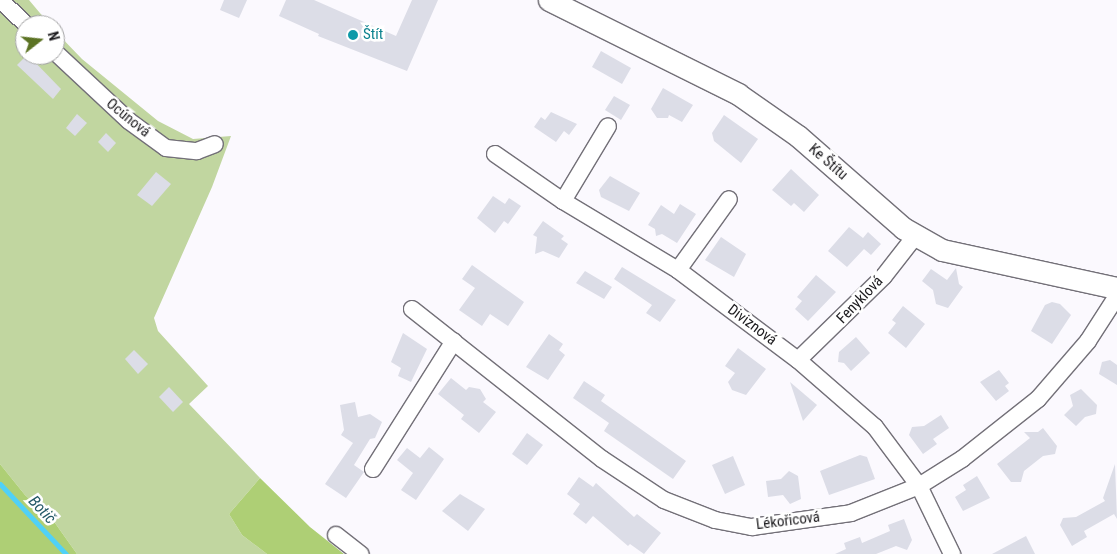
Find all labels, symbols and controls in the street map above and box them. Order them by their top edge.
north arrow [15,15,65,65]
place label: Štít [363,26,383,44]
marker: Štít [347,29,359,41]
text: N [45,30,62,42]
street label: Ocúnová [102,95,154,141]
street label: Ke Štítu [805,140,851,184]
street label: Fenyklová [833,273,887,327]
street label: Diviznová [724,301,780,349]
water label: Botič [24,492,60,528]
street label: Lékořicová [755,508,821,534]

